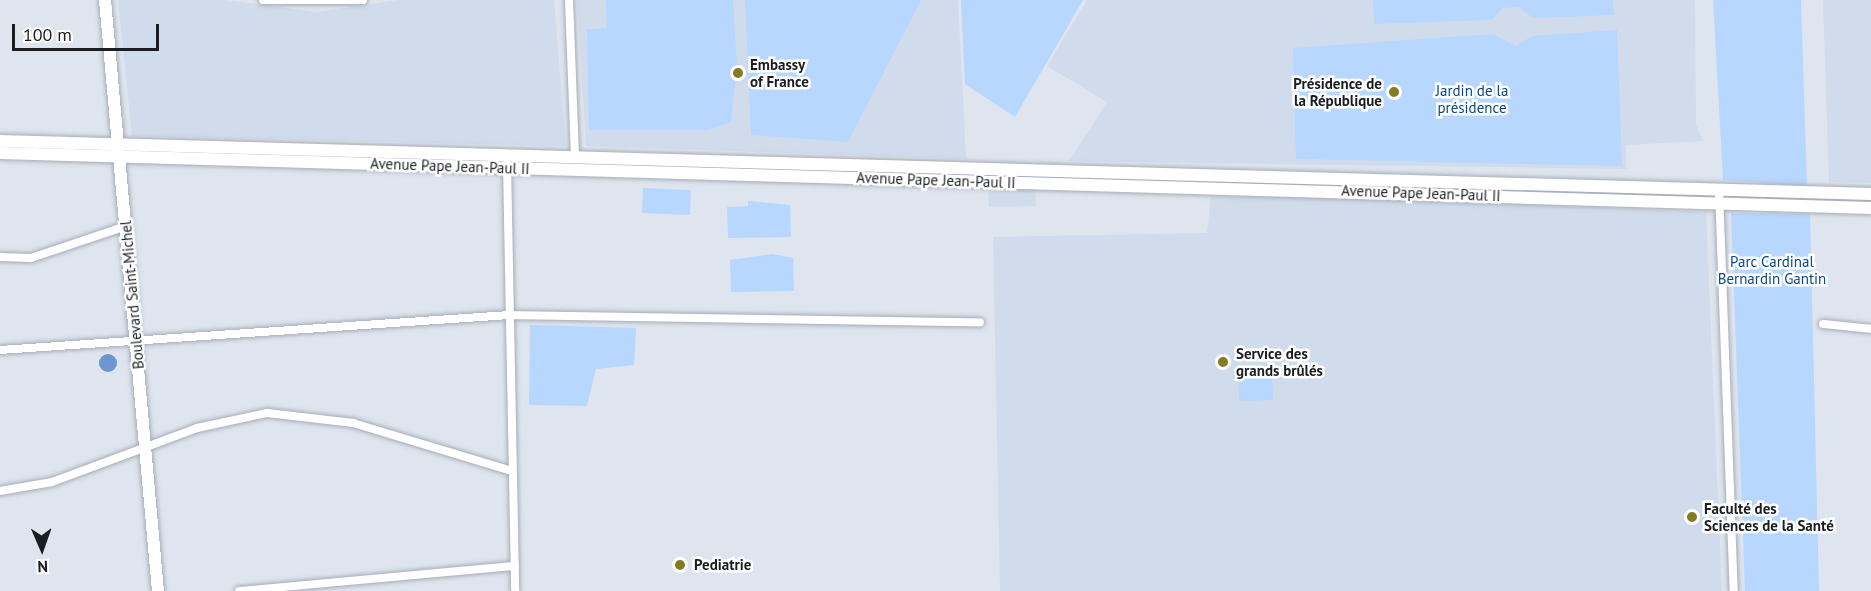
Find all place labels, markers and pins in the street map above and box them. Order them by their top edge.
place label: Embassy of France [750,55,809,90]
marker: Embassy of France [731,66,745,80]
place label: Présidence de la République [1293,74,1382,109]
marker: Présidence de la République [1387,85,1401,99]
place label: Service des grands brûlés [1236,344,1323,379]
marker: Service des grands brûlés [1214,353,1232,371]
place label: Faculté des Sciences de la Santé [1704,499,1834,534]
marker: Faculté des Sciences de la Santé [1685,510,1699,524]
marker: Pediatrie [671,556,689,574]
place label: Pediatrie [694,556,751,574]

